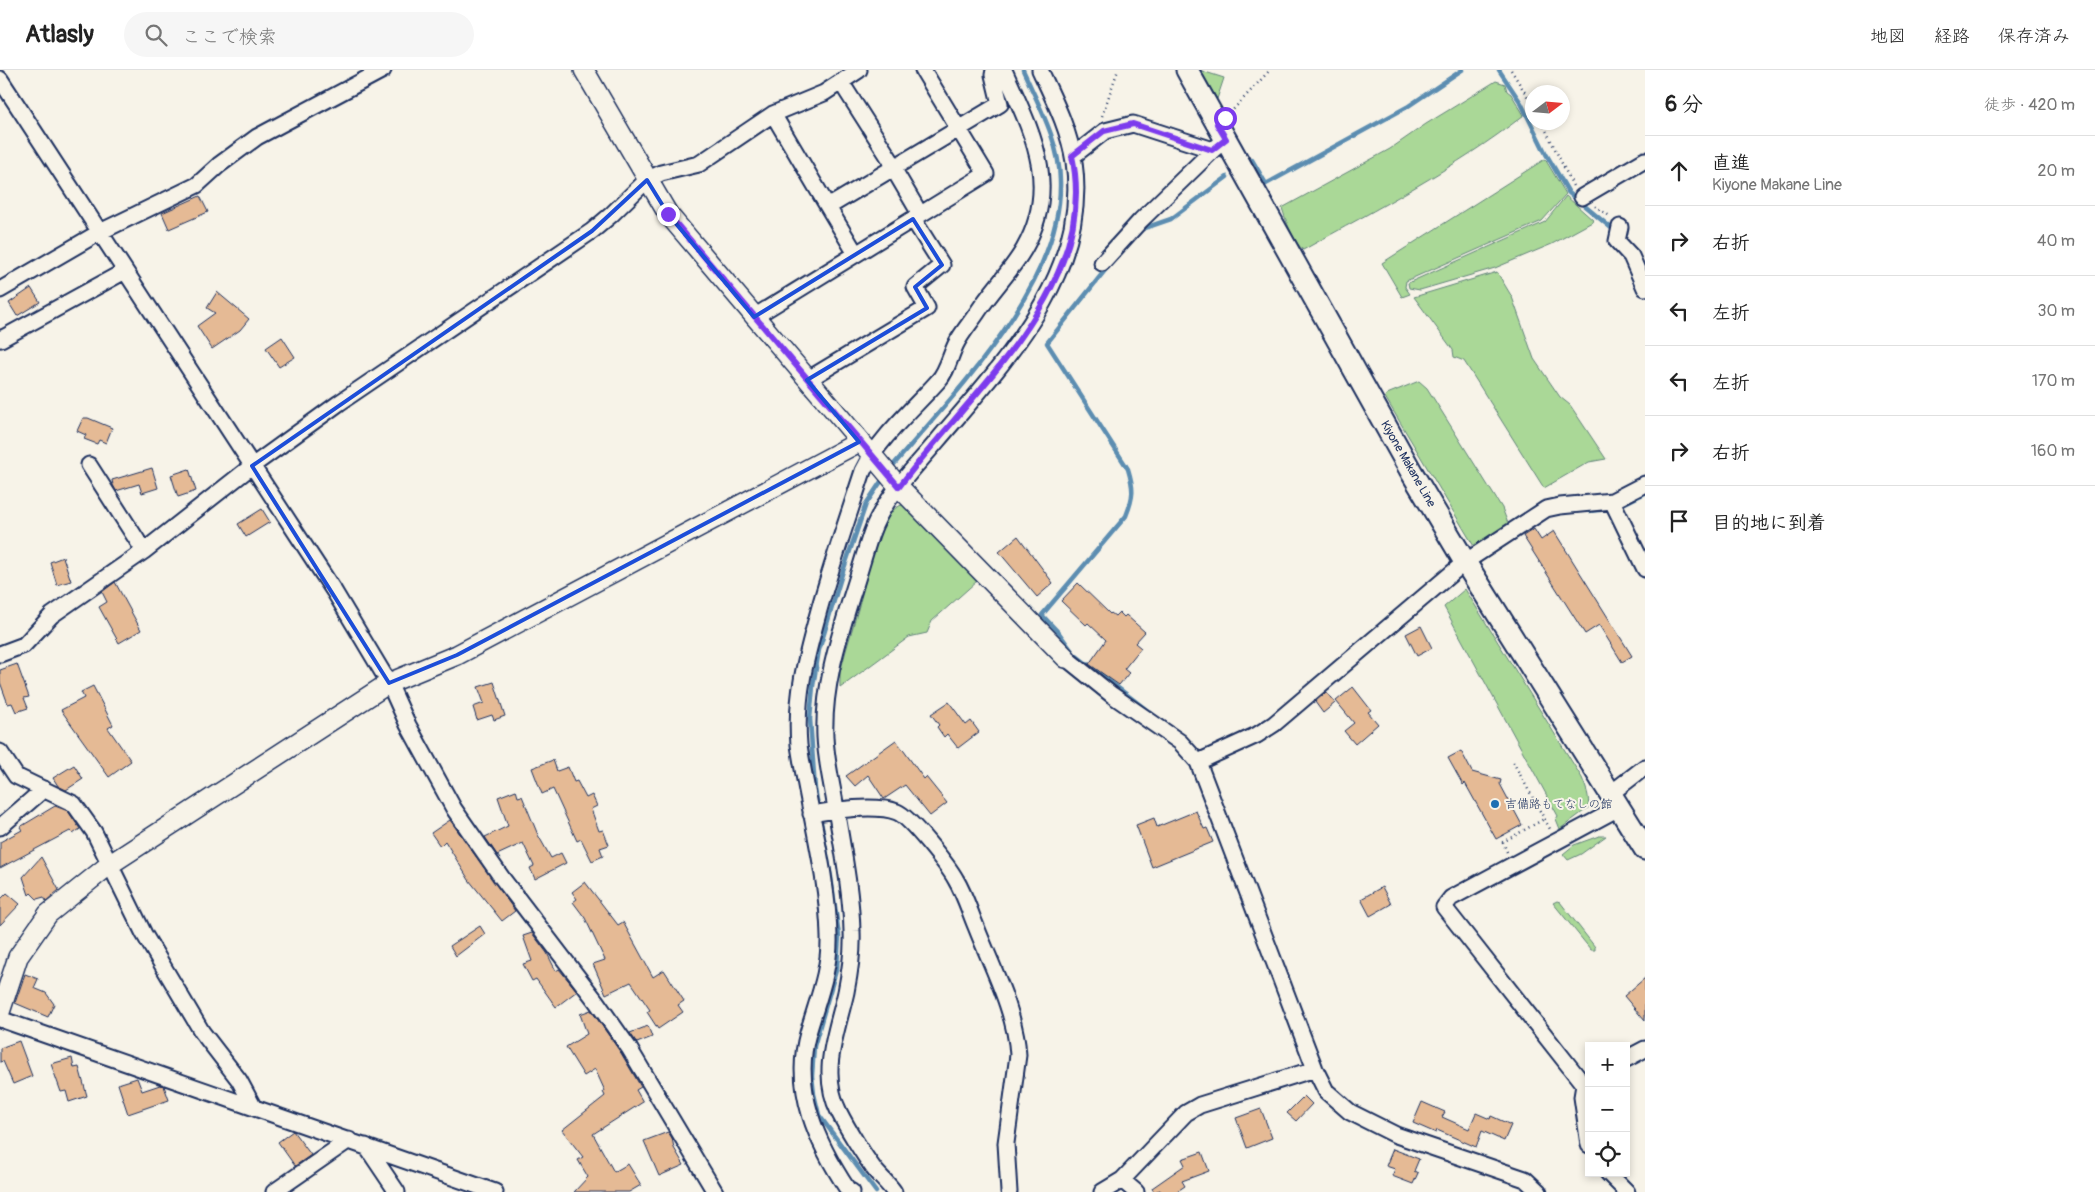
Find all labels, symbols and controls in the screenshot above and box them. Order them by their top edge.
search box [124,12,474,57]
text: Atlasly [25,20,94,49]
icon: search [142,21,170,49]
text: ここで検索 [182,25,277,49]
text: 地図 [1870,25,1906,48]
text: 経路 [1934,25,1970,48]
text: 保存済み [1998,25,2070,48]
north arrow [1525,85,1570,130]
text: 6 分 [1665,91,1703,118]
text: 徒歩 · 420 m [1984,95,2075,115]
route start [1214,107,1237,130]
text: 直進 [1712,151,1750,175]
icon: ahead [1665,157,1693,185]
text: 20 m [2037,161,2075,181]
text: Kiyone Makane Line [1712,175,1842,195]
route end [657,203,680,226]
icon: right [1665,227,1693,255]
text: 右折 [1712,231,1750,255]
text: 40 m [2037,231,2075,251]
icon: left [1665,297,1693,325]
text: 左折 [1712,301,1750,325]
text: 30 m [2037,301,2075,321]
icon: left [1665,367,1693,395]
text: 左折 [1712,371,1750,395]
text: 170 m [2032,371,2075,391]
street label: Kiyone Makane Line [1377,418,1439,510]
icon: right [1665,437,1693,465]
text: 右折 [1712,441,1750,465]
text: 160 m [2031,441,2075,461]
icon: arrive [1665,507,1693,535]
text: 目的地に到着 [1712,511,1826,535]
place label: 吉備路もてなしの館 [1505,797,1613,812]
marker: 吉備路もてなしの館 [1489,798,1501,810]
map controls [1585,1042,1630,1177]
button: + [1585,1042,1630,1087]
button: − [1585,1087,1630,1132]
button: locate [1585,1132,1630,1177]

